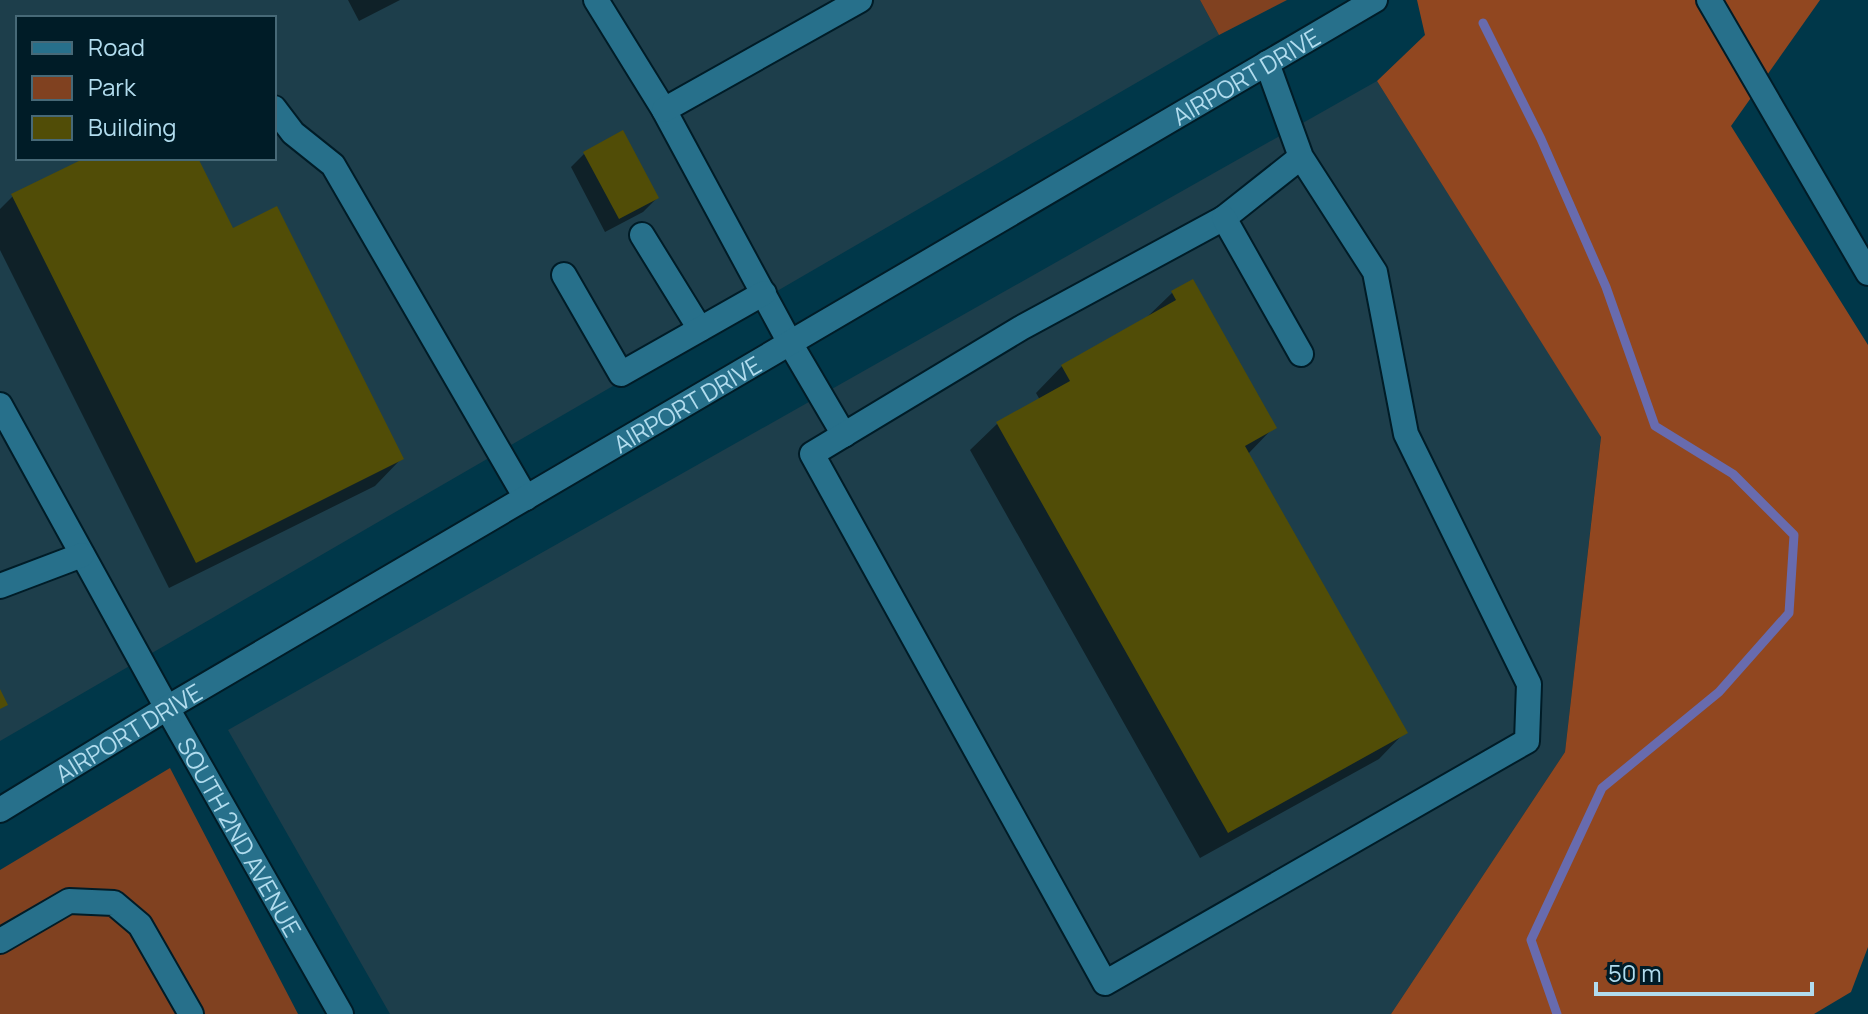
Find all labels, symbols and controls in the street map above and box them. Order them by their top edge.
legend [16,16,276,160]
street label: AIRPORT DRIVE [1166,19,1326,132]
text: Road [88,30,145,63]
text: Park [88,70,137,103]
text: Building [88,110,176,143]
street label: AIRPORT DRIVE [606,347,767,460]
street label: AIRPORT DRIVE [48,675,208,789]
street label: SOUTH 2ND AVENUE [170,731,310,942]
scale bar [1596,946,1812,996]
text: 50 m [1608,956,1662,989]

